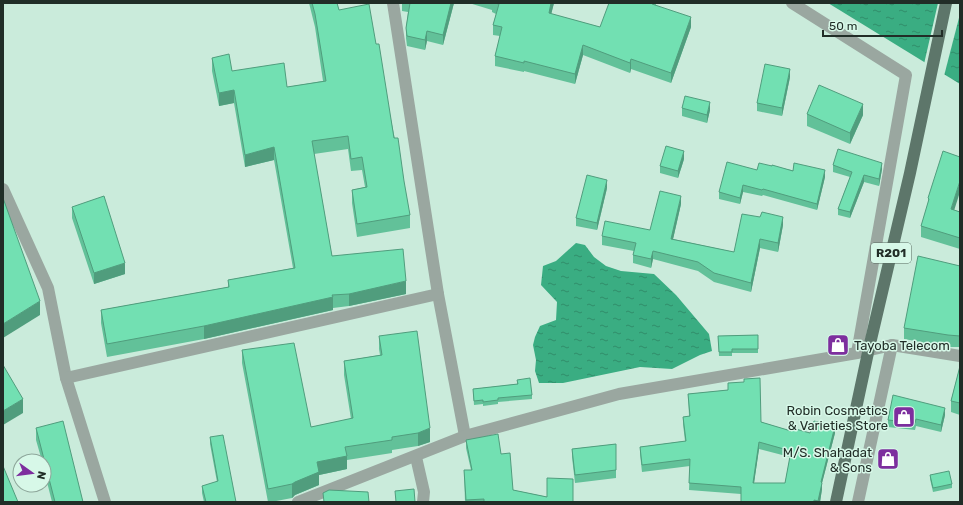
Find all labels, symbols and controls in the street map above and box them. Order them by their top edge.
scale bar [823,12,942,38]
text: 50 m [829,19,857,33]
road number: R201 [871,243,911,263]
shop icon: Tayoba Telecom [825,332,851,358]
place label: Tayoba Telecom [854,338,950,353]
place label: Robin Cosmetics & Varieties Store [787,403,888,433]
shop icon: Robin Cosmetics & Varieties Store [891,404,917,430]
place label: M/S. Shahadat & Sons [783,445,872,475]
shop icon: M/S. Shahadat & Sons [875,446,901,472]
north arrow [12,453,52,493]
text: N [34,470,48,481]

